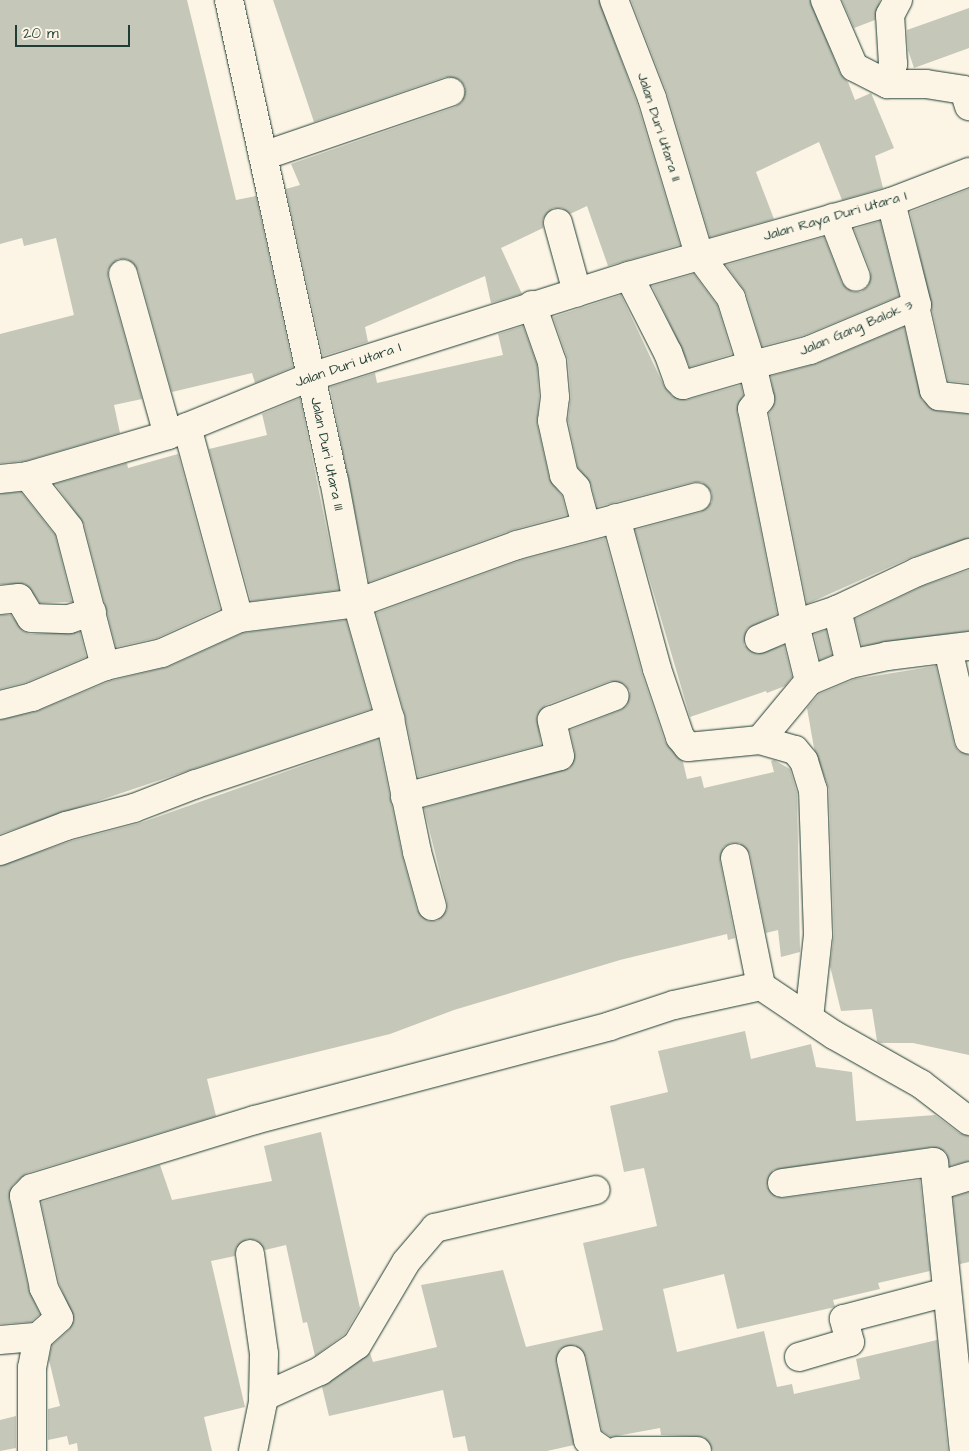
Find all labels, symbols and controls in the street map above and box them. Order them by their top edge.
scale bar [18,15,132,47]
text: 20 m [23,23,59,44]
street label: Jalan Duri Utara II [633,70,685,184]
street label: Jalan Raya Duri Utara I [761,187,909,245]
street label: Jalan Gang Balok 3 [797,297,915,359]
street label: Jalan Duri Utara I [293,339,403,391]
street label: Jalan Duri Utara III [307,396,347,512]

